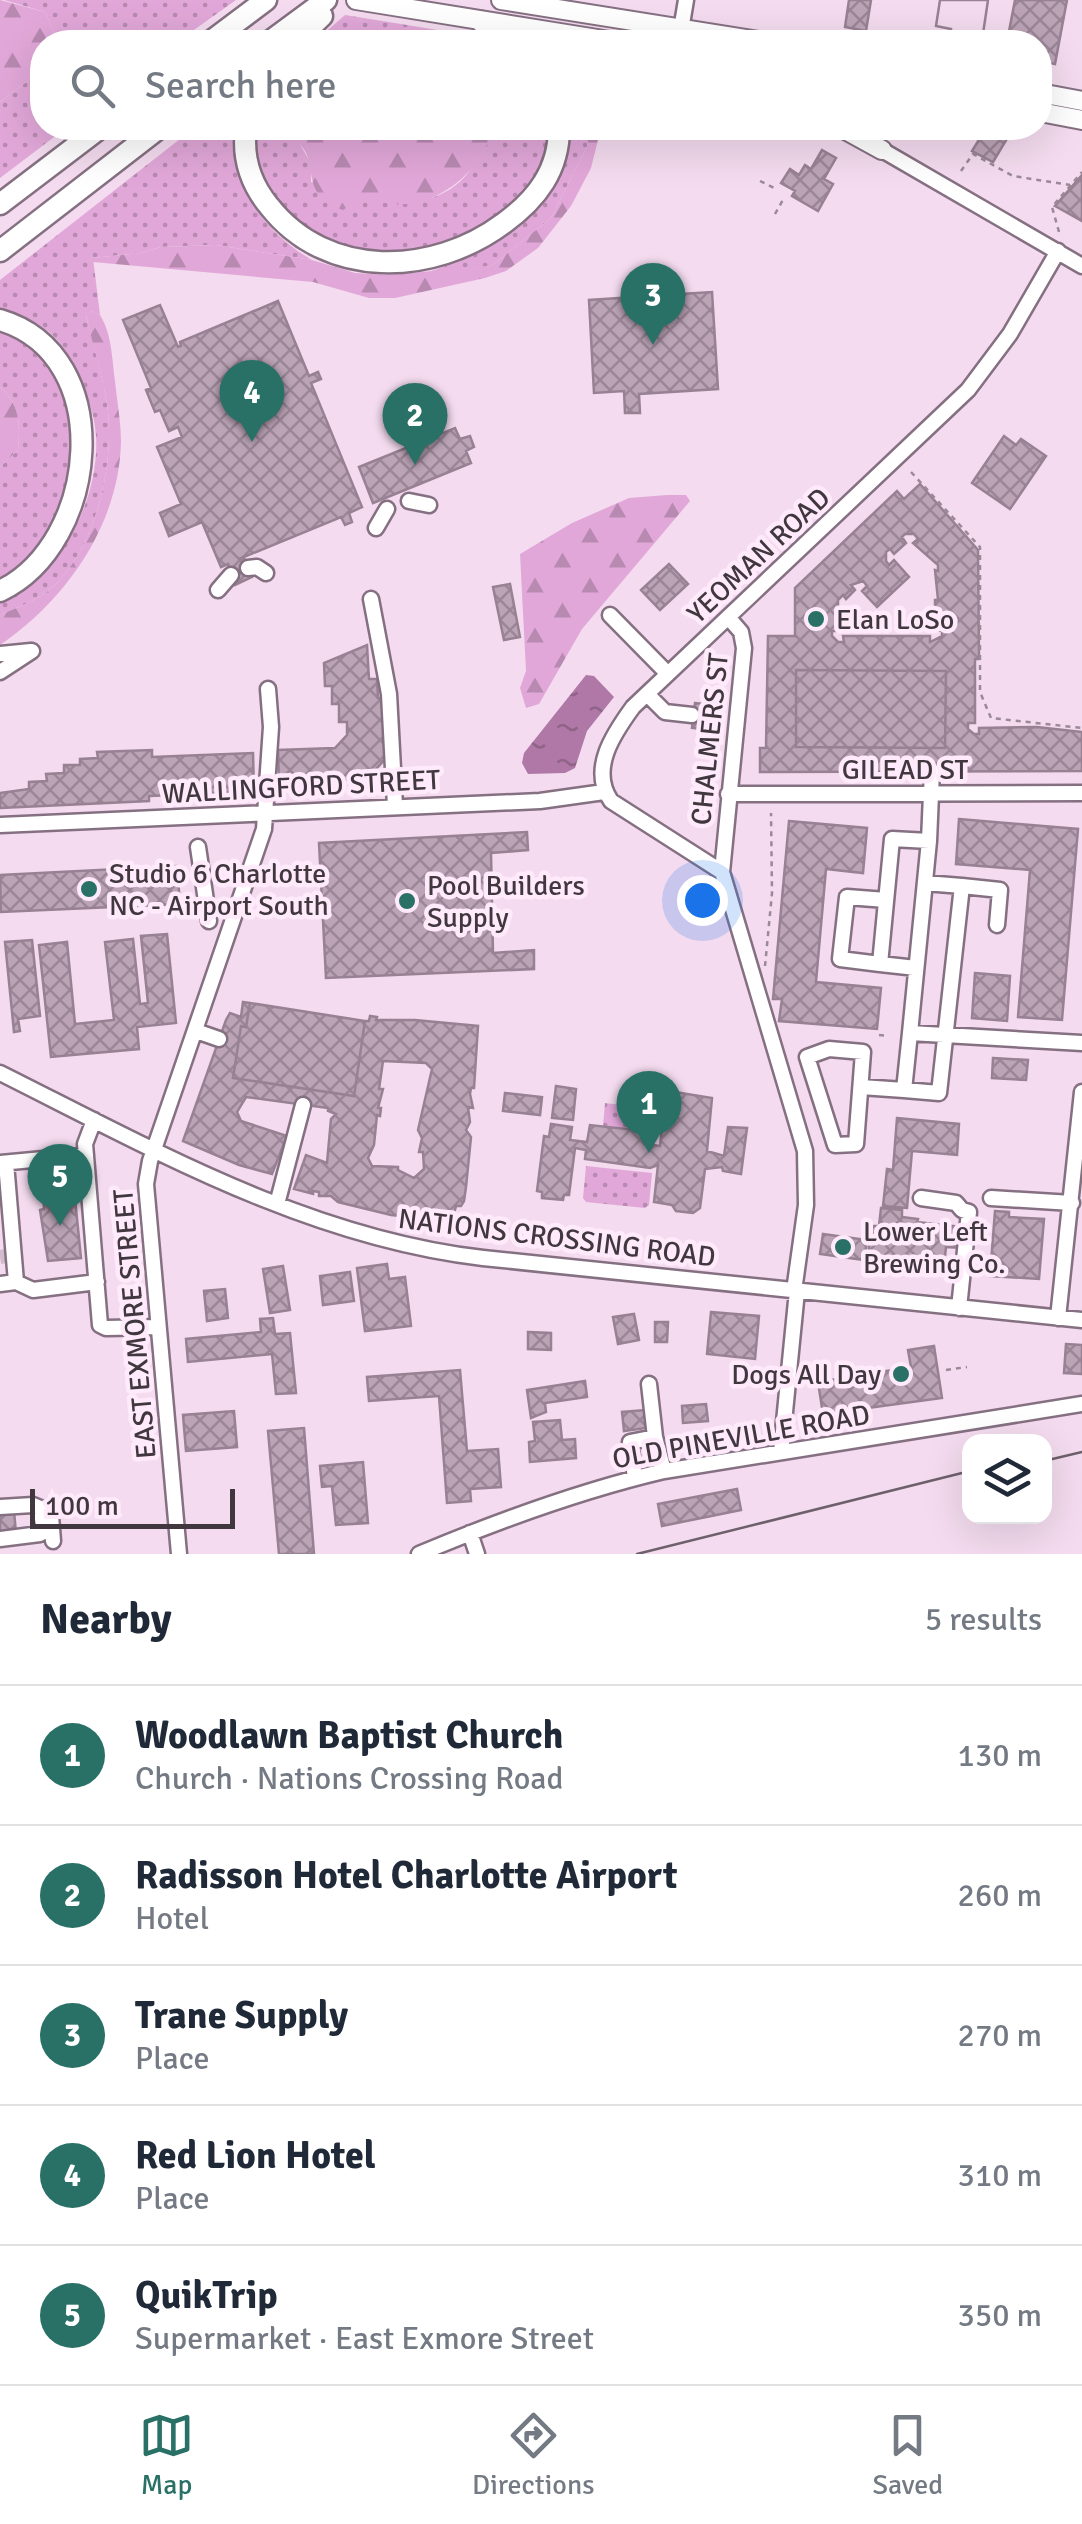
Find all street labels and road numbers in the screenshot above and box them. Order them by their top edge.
street label: YEOMAN ROAD [680,481,837,631]
street label: CHALMERS ST [684,651,736,827]
street label: GILEAD ST [842,753,968,787]
street label: WALLINGFORD STREET [161,763,441,811]
street label: EAST EXMORE STREET [106,1187,164,1460]
street label: NATIONS CROSSING ROAD [396,1202,718,1274]
street label: OLD PINEVILLE ROAD [610,1398,873,1476]

